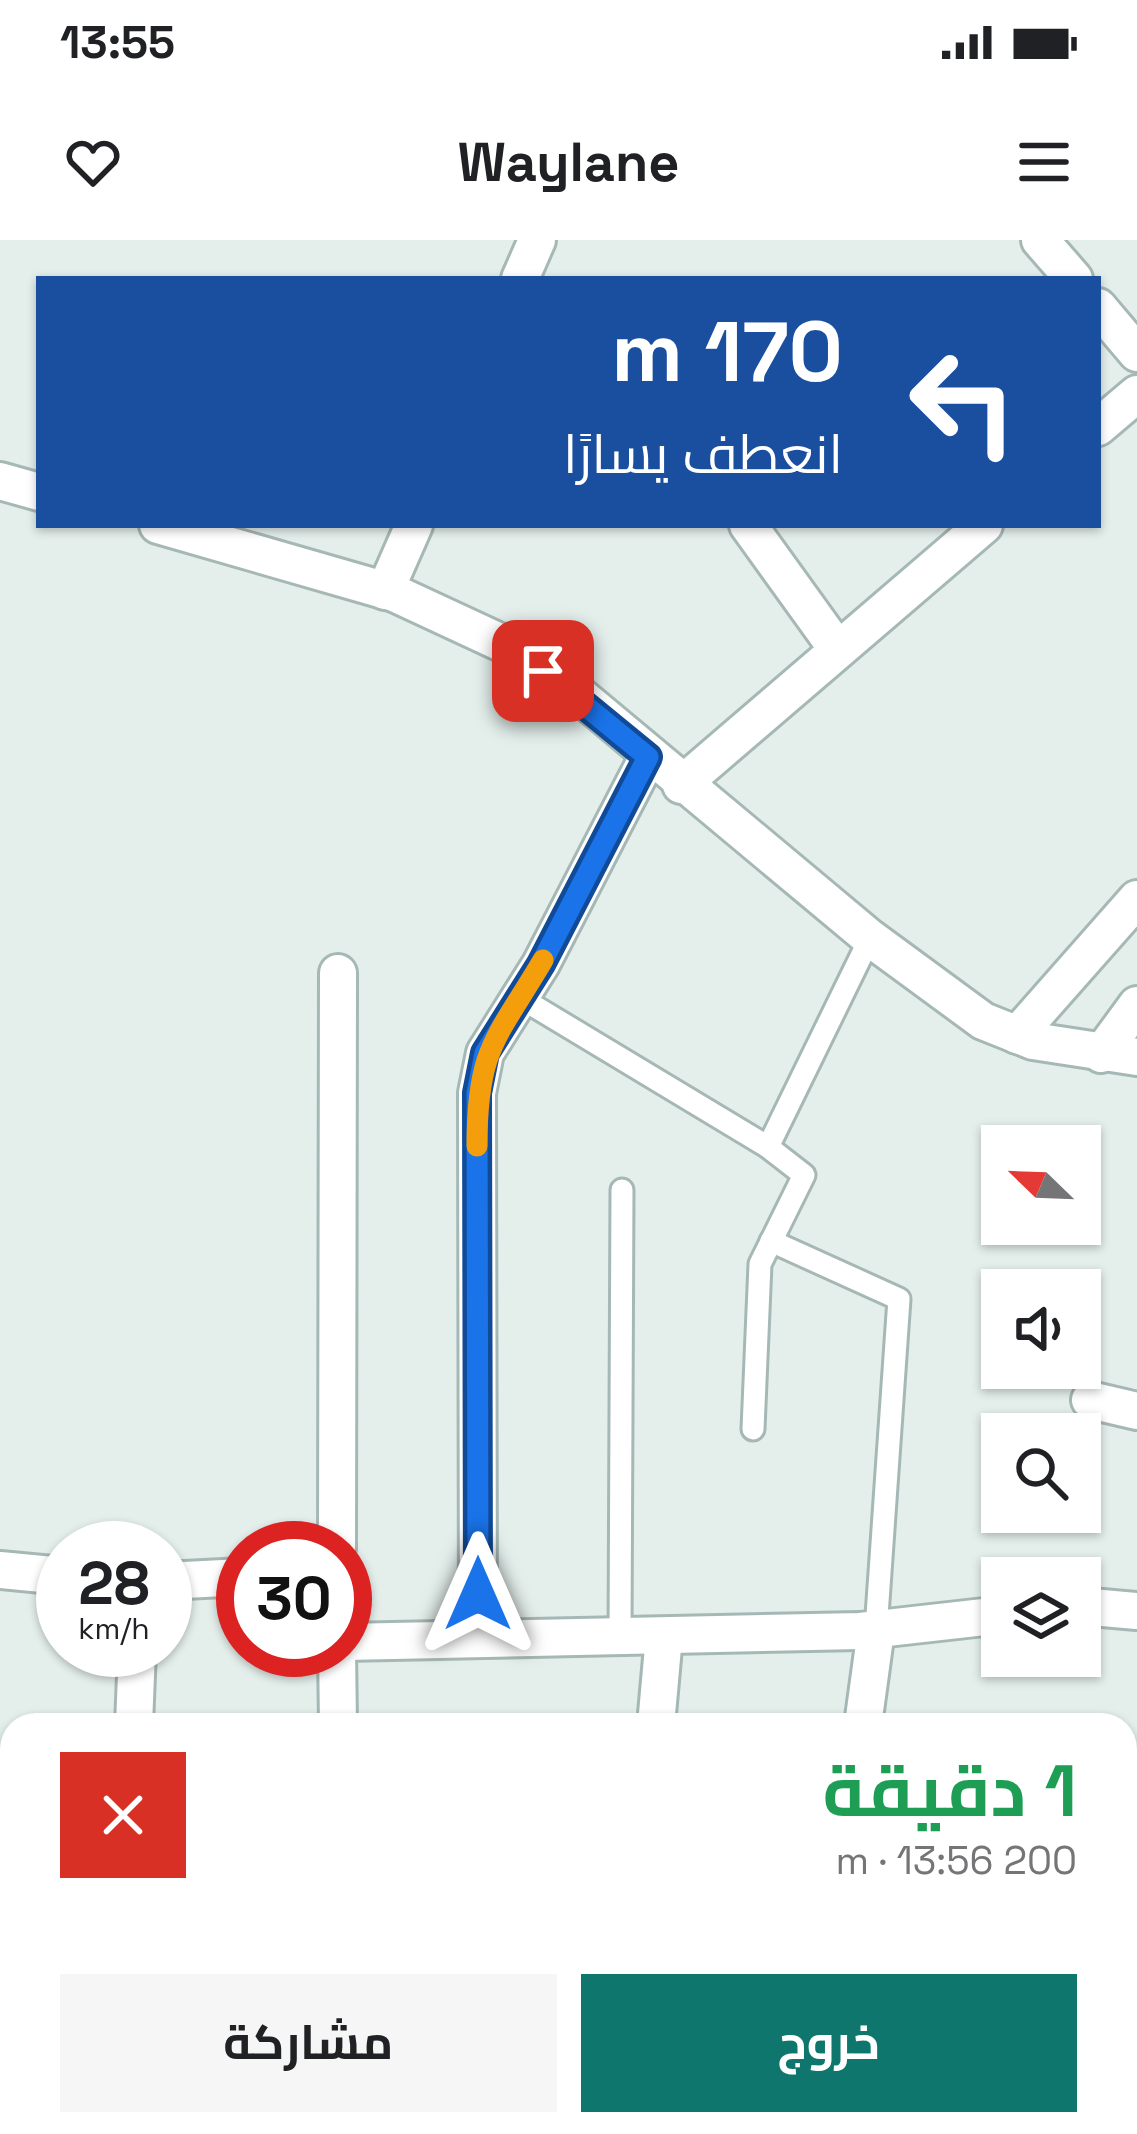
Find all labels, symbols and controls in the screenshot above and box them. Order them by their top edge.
text: 13:55 [60,14,175,71]
text: Waylane [458,128,679,197]
icon: heart [60,129,126,195]
icon: menu [1011,129,1077,195]
text: 170 m [611,298,843,406]
icon: left [885,324,1041,480]
text: انعطف يسارًا [563,420,843,489]
pin [492,620,594,722]
icon: arrive [510,638,576,704]
north arrow [981,1125,1101,1245]
map controls [981,1125,1101,1677]
button: sound [981,1269,1101,1389]
button: search [981,1413,1101,1533]
speed limit sign: 30 [216,1521,372,1677]
position arrow [415,1531,541,1657]
text: 28 [78,1545,150,1622]
button: layers [981,1557,1101,1677]
text: km/h [78,1609,150,1648]
text: 1 دقيقة [823,1745,1077,1837]
button: close [60,1752,186,1878]
text: 200 m · 13:56 [836,1836,1077,1885]
button: مشاركة [60,1974,557,2112]
button: خروج [581,1974,1077,2112]

